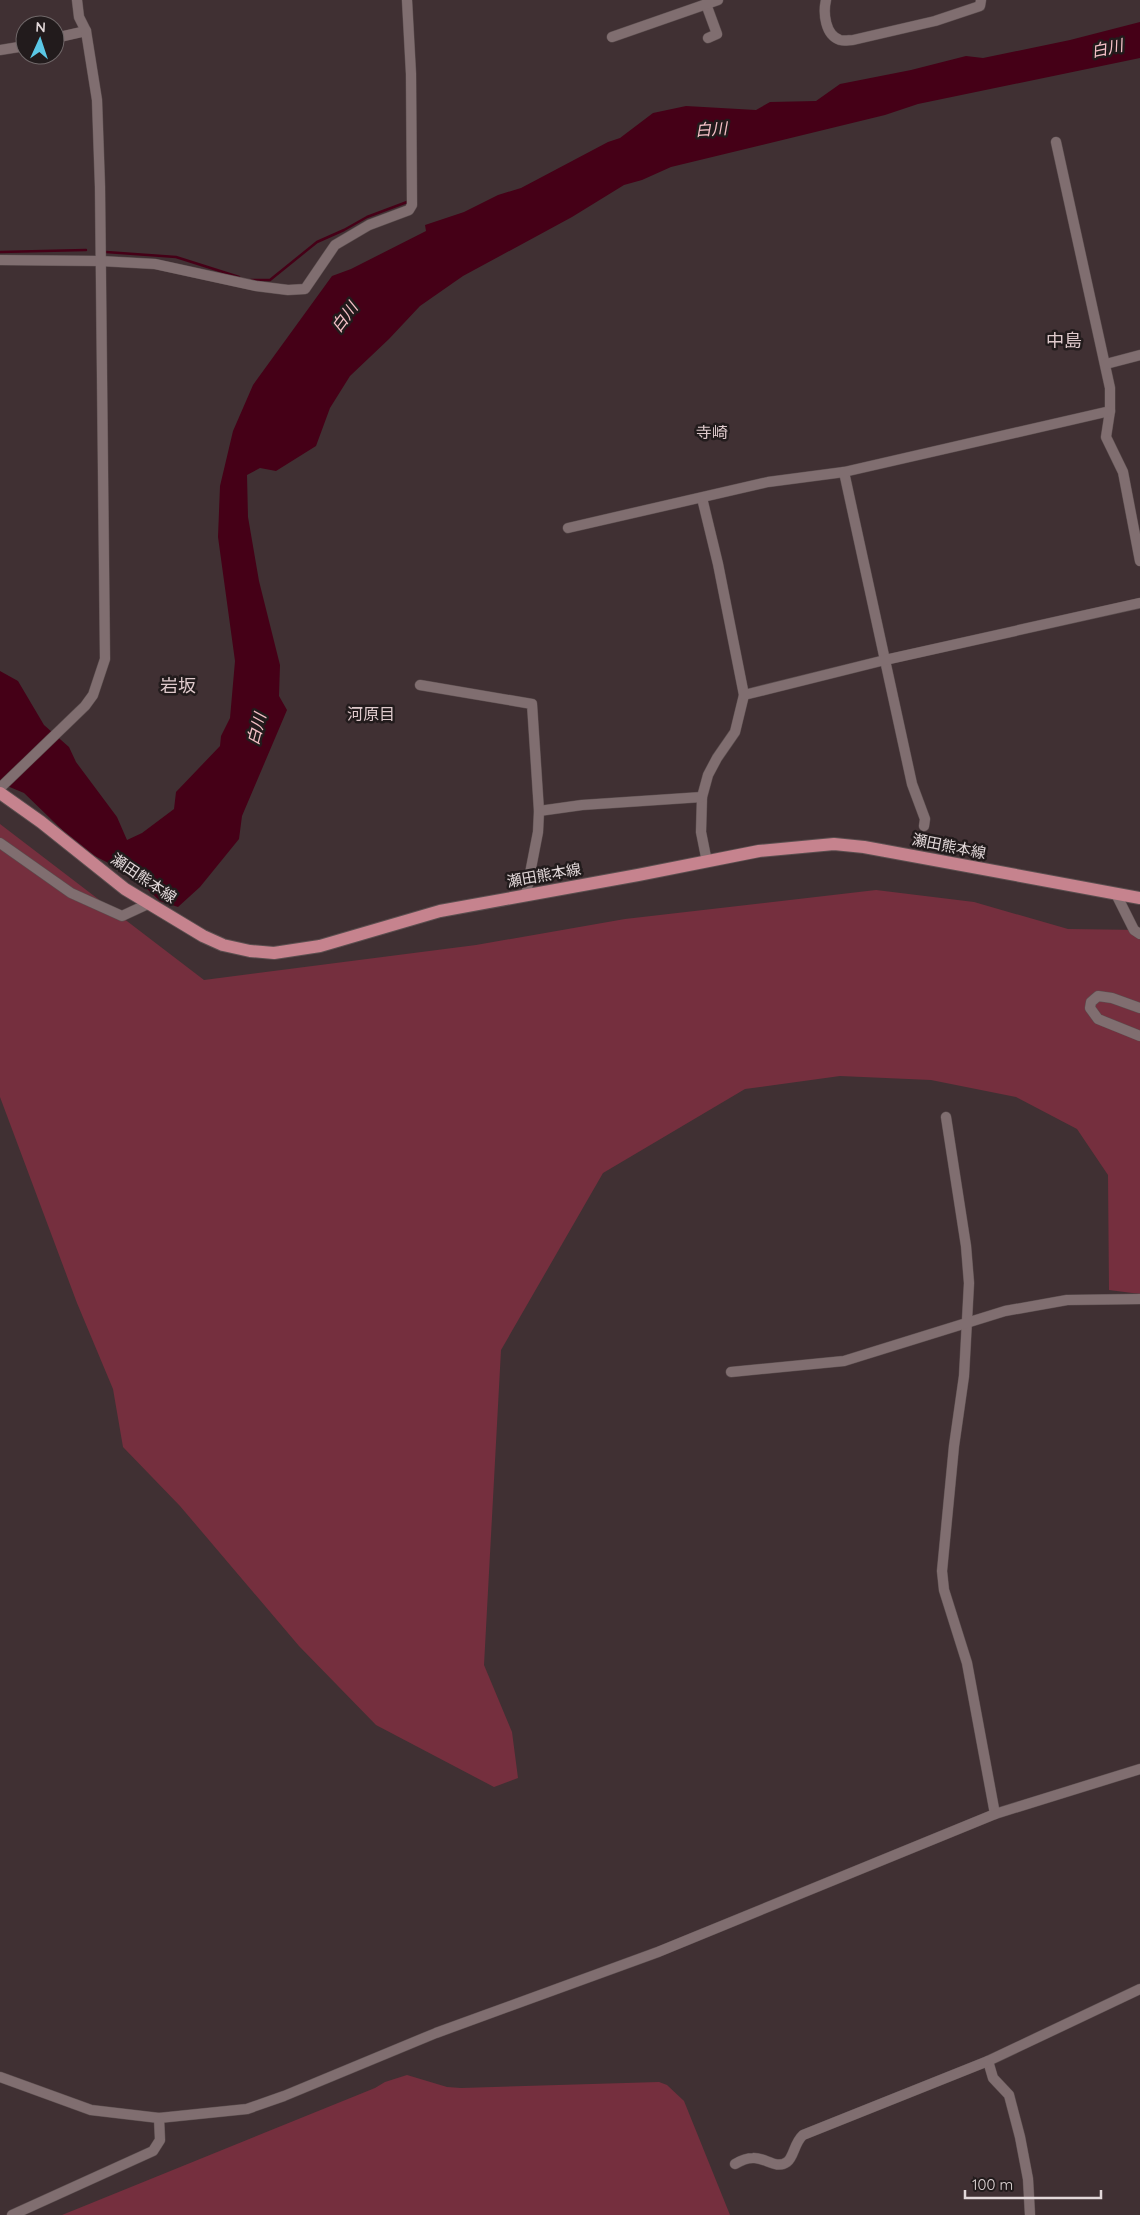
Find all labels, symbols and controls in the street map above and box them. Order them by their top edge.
north arrow [15,15,65,65]
text: N [35,18,46,36]
water label: 白川 [1089,34,1127,61]
water label: 白川 [694,118,730,140]
water label: 白川 [326,297,363,336]
district label: 中島 [1046,329,1082,352]
district label: 寺崎 [696,422,728,442]
district label: 岩坂 [160,674,196,697]
district label: 河原目 [347,704,395,724]
water label: 白川 [242,709,270,747]
street label: 瀬田熊本線 [910,830,988,862]
street label: 瀬田熊本線 [108,849,180,907]
street label: 瀬田熊本線 [505,859,583,891]
scale bar [965,2168,1101,2200]
text: 100 m [972,2175,1013,2194]

